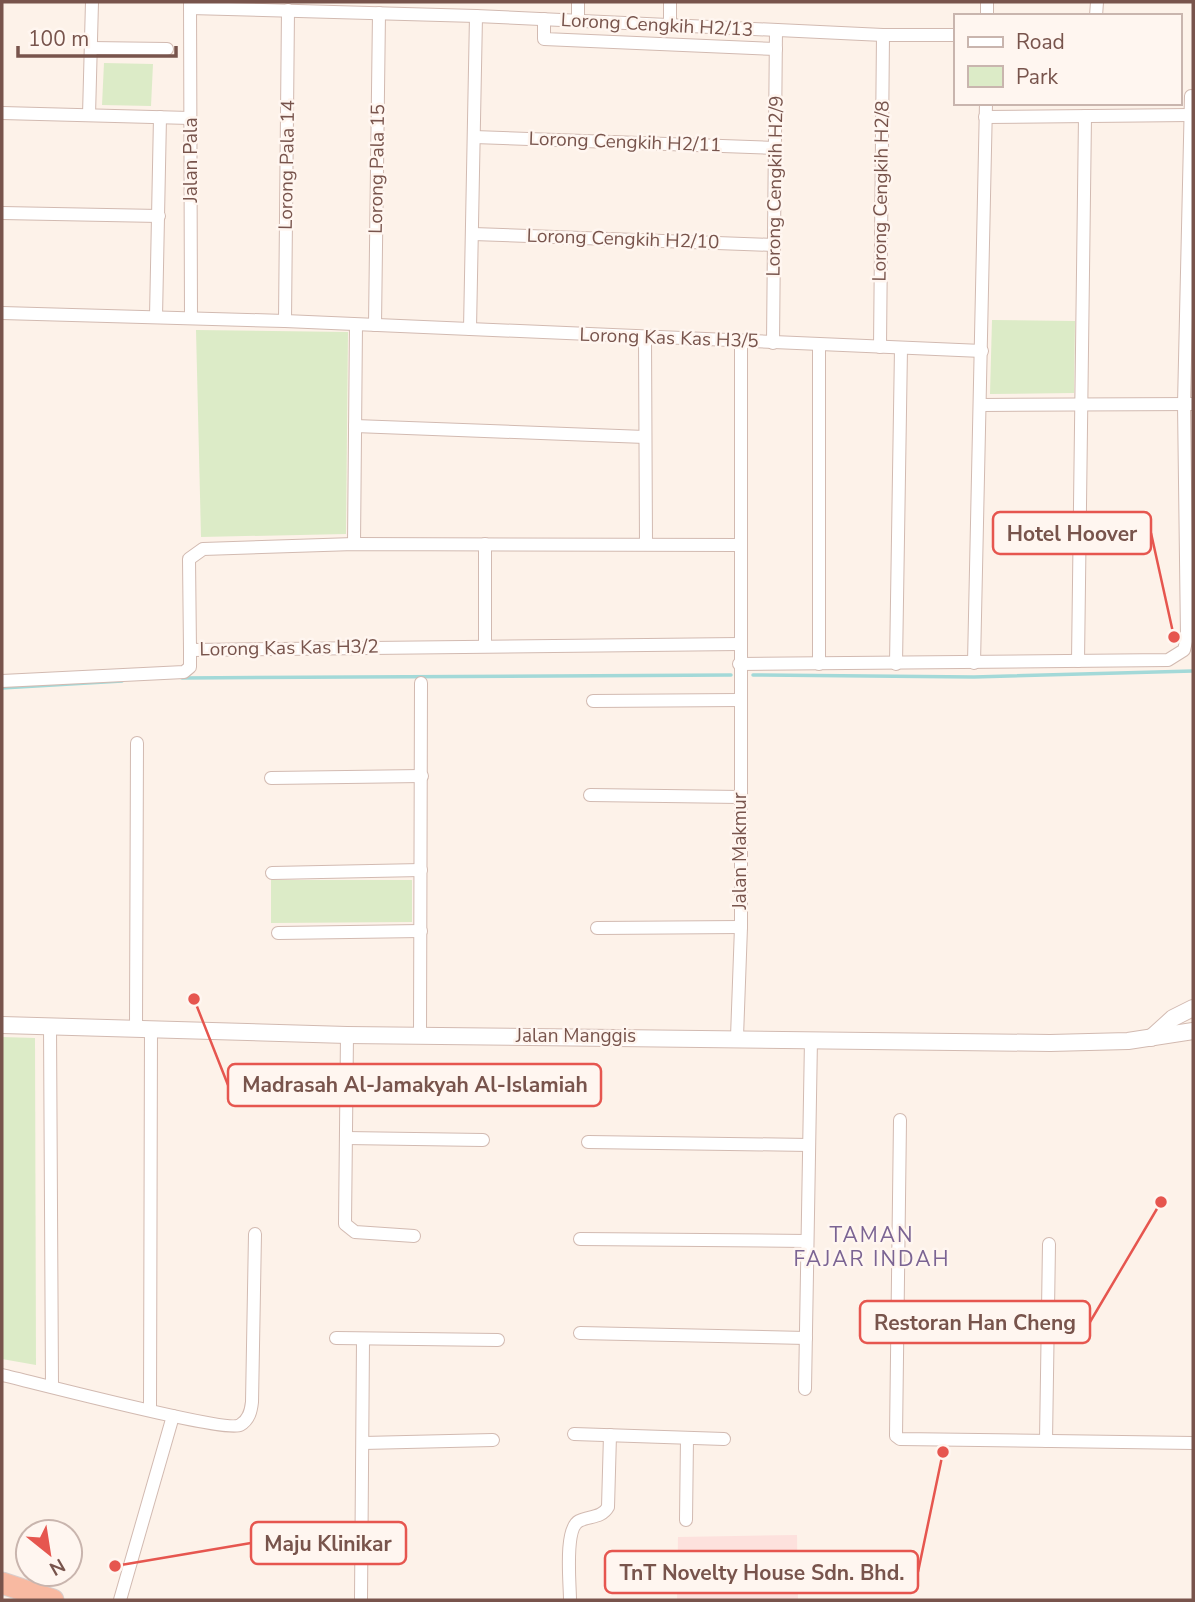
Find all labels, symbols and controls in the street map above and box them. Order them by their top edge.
street label: Lorong Cengkih H2/13 [560,7,754,43]
scale bar [18,14,175,58]
legend [954,14,1181,105]
text: 100 m [28,25,89,53]
text: Road [1016,28,1065,56]
text: Park [1016,63,1058,91]
street label: Lorong Cengkih H2/9 [760,95,790,277]
street label: Lorong Pala 14 [273,100,301,230]
street label: Lorong Cengkih H2/8 [866,100,896,282]
street label: Lorong Pala 15 [363,104,391,234]
street label: Jalan Pala [178,118,204,203]
street label: Lorong Cengkih H2/11 [528,126,722,158]
street label: Lorong Cengkih H2/10 [526,223,720,255]
street label: Lorong Kas Kas H3/5 [579,322,759,354]
callout: Hotel Hoover [993,512,1151,554]
text: Hotel Hoover [1007,520,1138,548]
street label: Lorong Kas Kas H3/2 [199,633,379,663]
street label: Jalan Makmur [727,792,753,911]
street label: Jalan Manggis [515,1023,636,1049]
callout: Madrasah Al-Jamakyah Al-Islamiah [228,1064,601,1106]
text: Madrasah Al-Jamakyah Al-Islamiah [242,1071,588,1099]
district label: TAMAN FAJAR INDAH [793,1221,951,1273]
callout: Restoran Han Cheng [860,1301,1090,1343]
text: Restoran Han Cheng [874,1309,1076,1337]
north arrow [14,1518,84,1588]
callout: Maju Klinikar [251,1522,406,1564]
text: Maju Klinikar [264,1530,393,1558]
callout: TnT Novelty House Sdn. Bhd. [605,1551,918,1593]
text: N [44,1552,70,1582]
text: TnT Novelty House Sdn. Bhd. [620,1559,904,1587]

